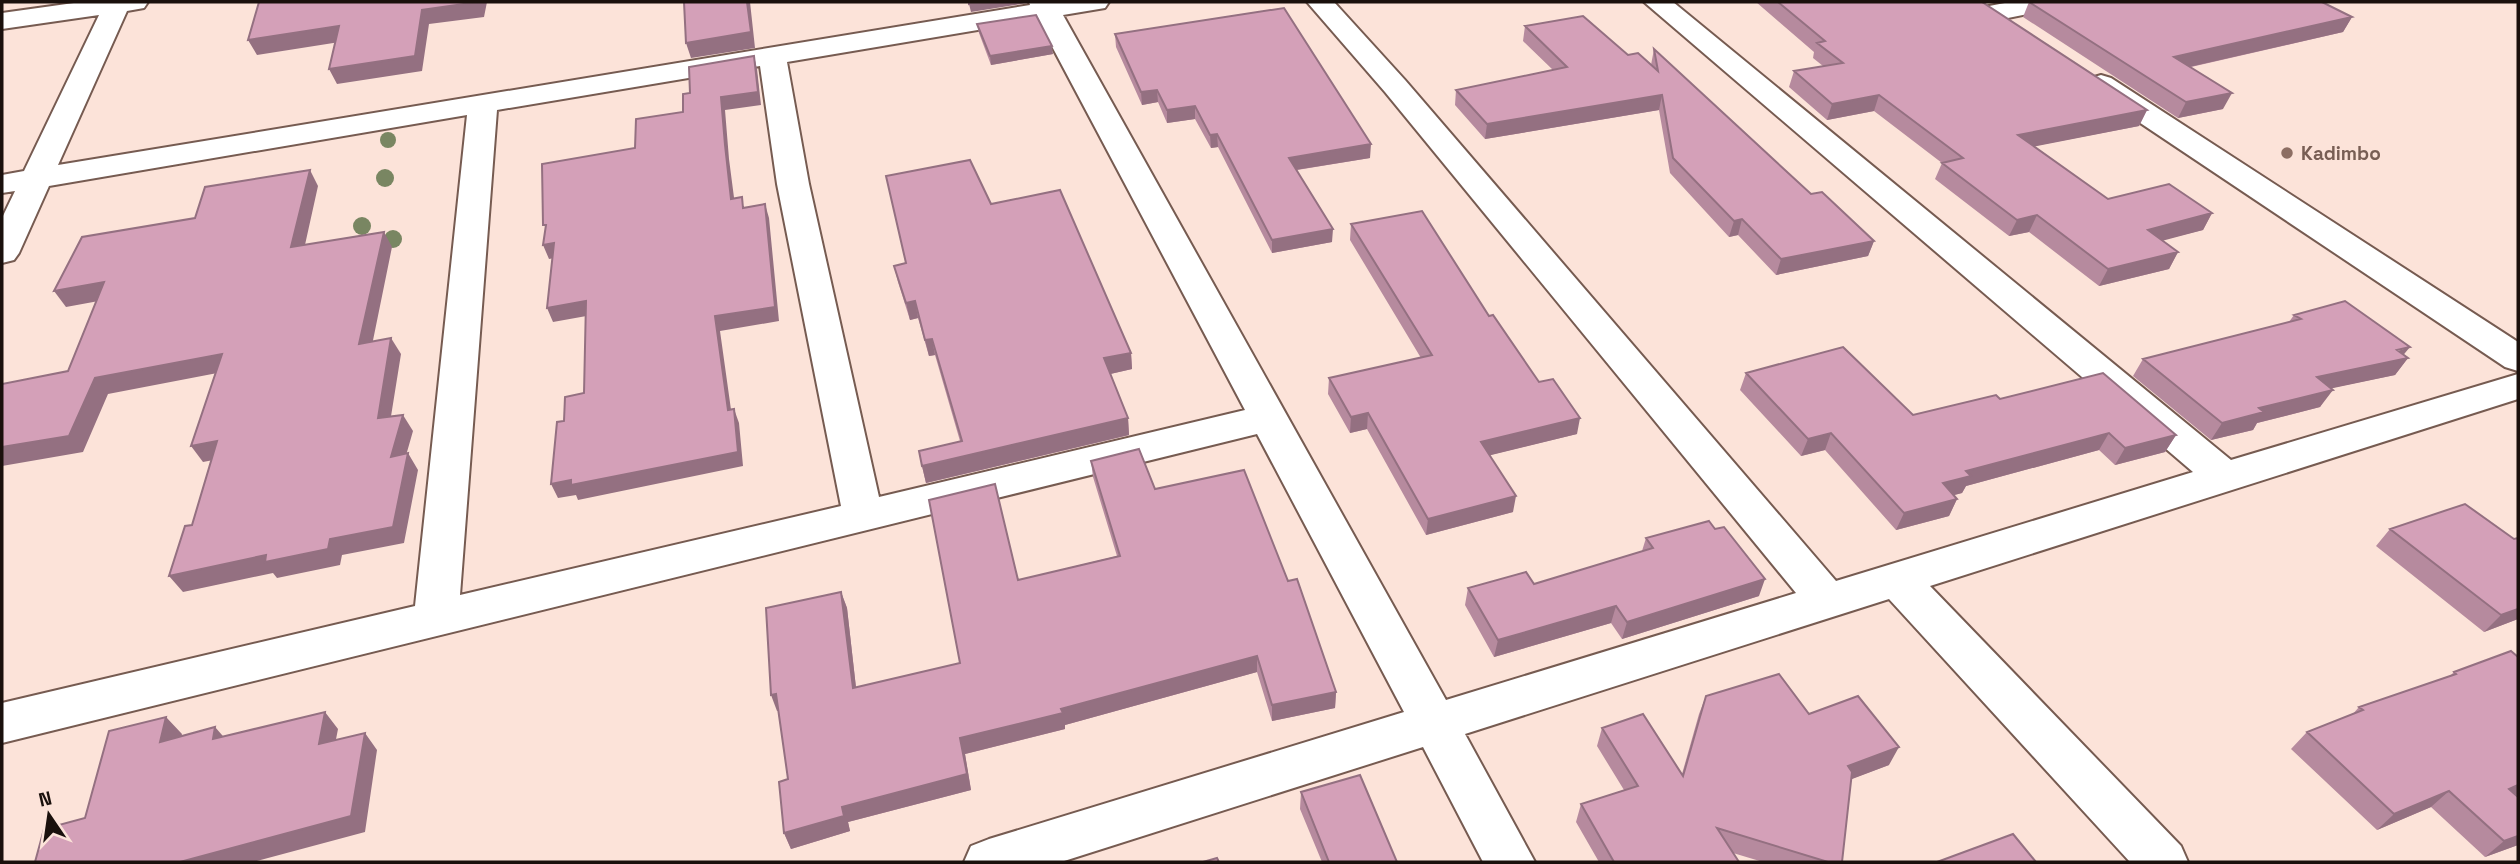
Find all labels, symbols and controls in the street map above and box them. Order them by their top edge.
place label: Kadimbo [2301,141,2381,166]
marker: Kadimbo [2279,145,2295,161]
north arrow [14,780,84,850]
text: N [36,785,54,813]

